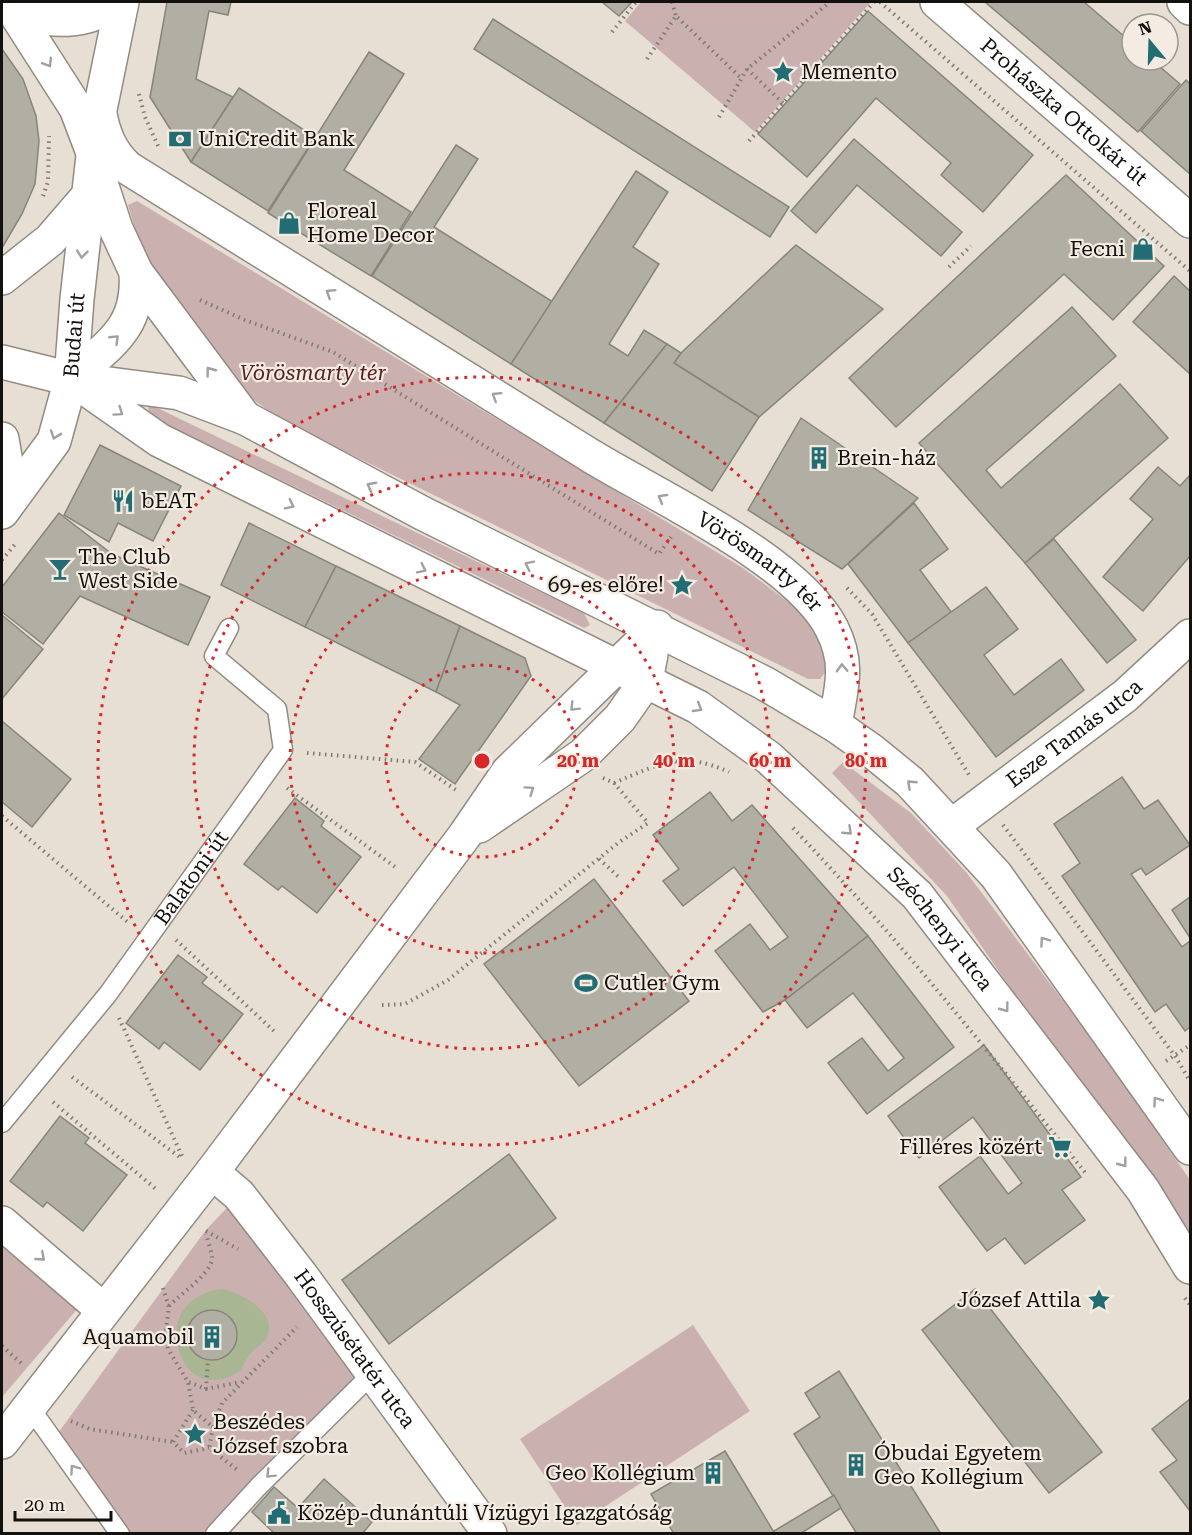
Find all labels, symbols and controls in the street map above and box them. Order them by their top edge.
north arrow [1120,12,1180,72]
text: N [1136,17,1154,39]
street label: Prohászka Ottokár út [976,33,1153,191]
one-way arrow [41,57,53,67]
place icon: Memento [770,59,796,85]
place label: Memento [801,60,897,84]
bank icon: UniCredit Bank [167,126,193,152]
place label: UniCredit Bank [198,127,355,151]
place label: Floreal Home Decor [307,199,435,247]
shop icon: Floreal Home Decor [276,210,302,236]
shop icon: Fecni [1130,236,1156,262]
place label: Fecni [1070,237,1125,261]
one-way arrow [76,250,89,259]
one-way arrow [326,289,336,301]
street label: Budai út [59,291,90,378]
one-way arrow [107,336,118,347]
park label: Vörösmarty tér [240,361,386,385]
one-way arrow [206,367,217,378]
one-way arrow [491,393,502,404]
one-way arrow [113,405,124,416]
one-way arrow [50,429,63,440]
building icon: Brein-ház [806,445,832,471]
place label: Brein-ház [837,446,935,470]
one-way arrow [367,482,377,493]
restaurant icon: bEAT [110,488,136,514]
place label: bEAT [141,489,196,513]
one-way arrow [658,493,668,505]
one-way arrow [284,497,295,509]
street label: Vörösmarty tér [693,507,828,616]
place label: The Club West Side [78,545,178,593]
bar icon: The Club West Side [47,556,73,582]
one-way arrow [524,560,535,572]
one-way arrow [415,562,426,573]
place icon: 69-es előre! [669,572,695,598]
place label: 69-es előre! [548,573,664,597]
one-way arrow [836,663,849,672]
street label: Esze Tamás utca [1002,674,1148,793]
one-way arrow [570,699,581,710]
one-way arrow [692,701,702,713]
text: 20 m [557,750,600,771]
text: 40 m [653,750,696,771]
text: 60 m [749,750,792,771]
text: 80 m [845,750,888,771]
centre of rings [472,751,492,771]
one-way arrow [907,780,918,791]
one-way arrow [524,786,535,797]
one-way arrow [842,824,852,835]
street label: Balatoni út [150,826,233,929]
street label: Széchenyi utca [883,862,998,996]
one-way arrow [1040,937,1051,948]
sports icon: Cutler Gym [573,970,599,996]
place label: Cutler Gym [604,971,720,995]
one-way arrow [998,1001,1009,1012]
one-way arrow [1153,1096,1164,1107]
supermarket icon: Filléres közért [1047,1134,1073,1160]
place label: Filléres közért [899,1135,1042,1159]
one-way arrow [1116,1157,1127,1168]
one-way arrow [34,1250,45,1261]
street label: Hosszúsétatér utca [289,1265,421,1433]
place icon: József Attila [1086,1287,1112,1313]
place label: József Attila [957,1288,1082,1312]
building icon: Aquamobil [199,1324,225,1350]
place label: Aquamobil [83,1325,194,1349]
place label: Beszédes József szobra [213,1410,349,1458]
place icon: Beszédes József szobra [182,1421,208,1447]
place label: Óbudai Egyetem Geo Kollégium [874,1440,1042,1489]
building icon: Óbudai Egyetem Geo Kollégium [843,1452,869,1478]
building icon: Geo Kollégium [700,1460,726,1486]
place label: Geo Kollégium [545,1461,695,1485]
one-way arrow [70,1464,81,1475]
one-way arrow [267,1467,277,1478]
scale bar [15,1484,111,1522]
text: 20 m [24,1494,65,1515]
public building icon: Közép-dunántúli Vízügyi Igazgatóság [266,1500,292,1526]
place label: Közép-dunántúli Vízügyi Igazgatóság [297,1501,672,1525]

